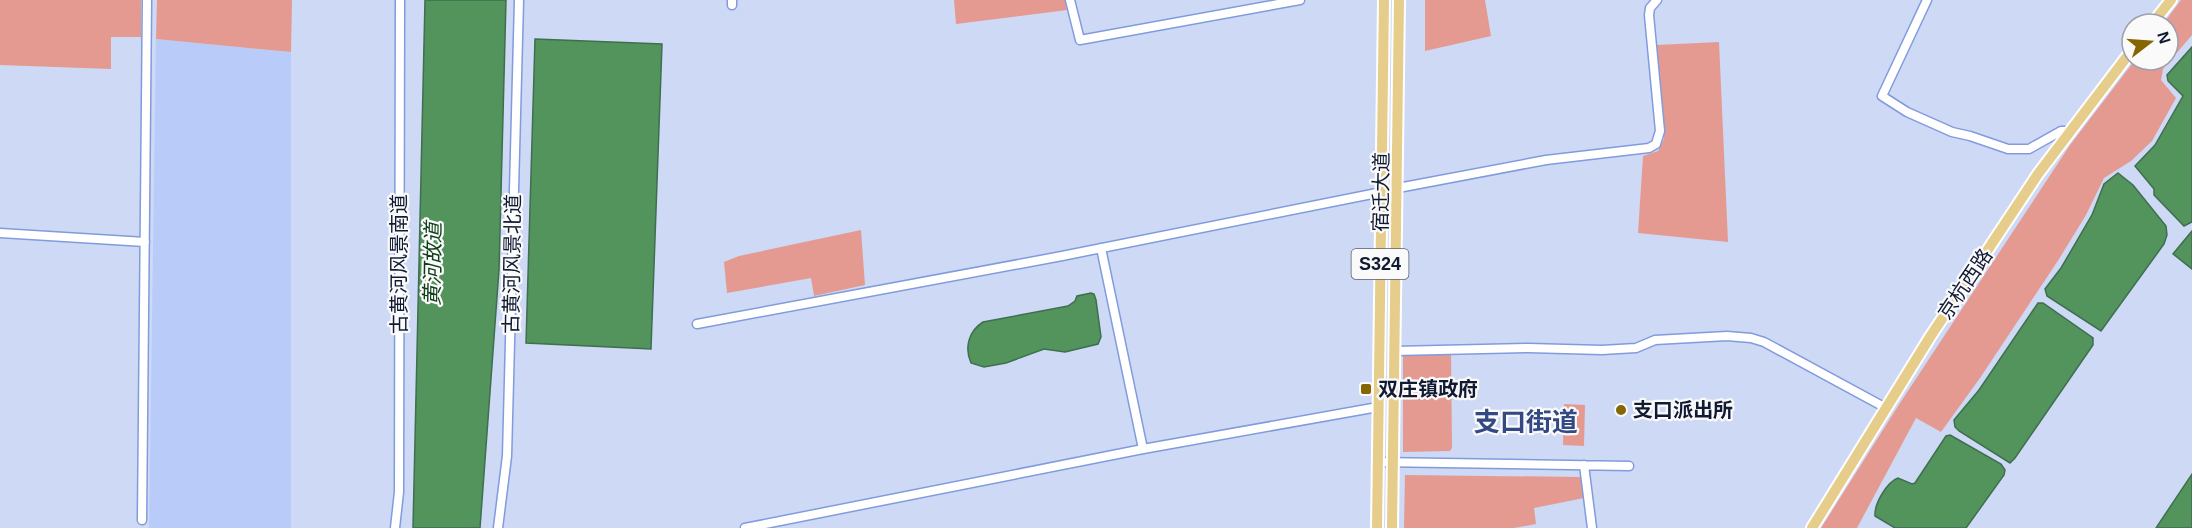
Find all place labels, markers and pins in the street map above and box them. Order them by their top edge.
place label: 双庄镇政府 [1378,378,1478,400]
marker: 双庄镇政府 [1359,382,1373,396]
place label: 支口派出所 [1633,399,1733,421]
marker: 支口派出所 [1614,403,1628,417]

